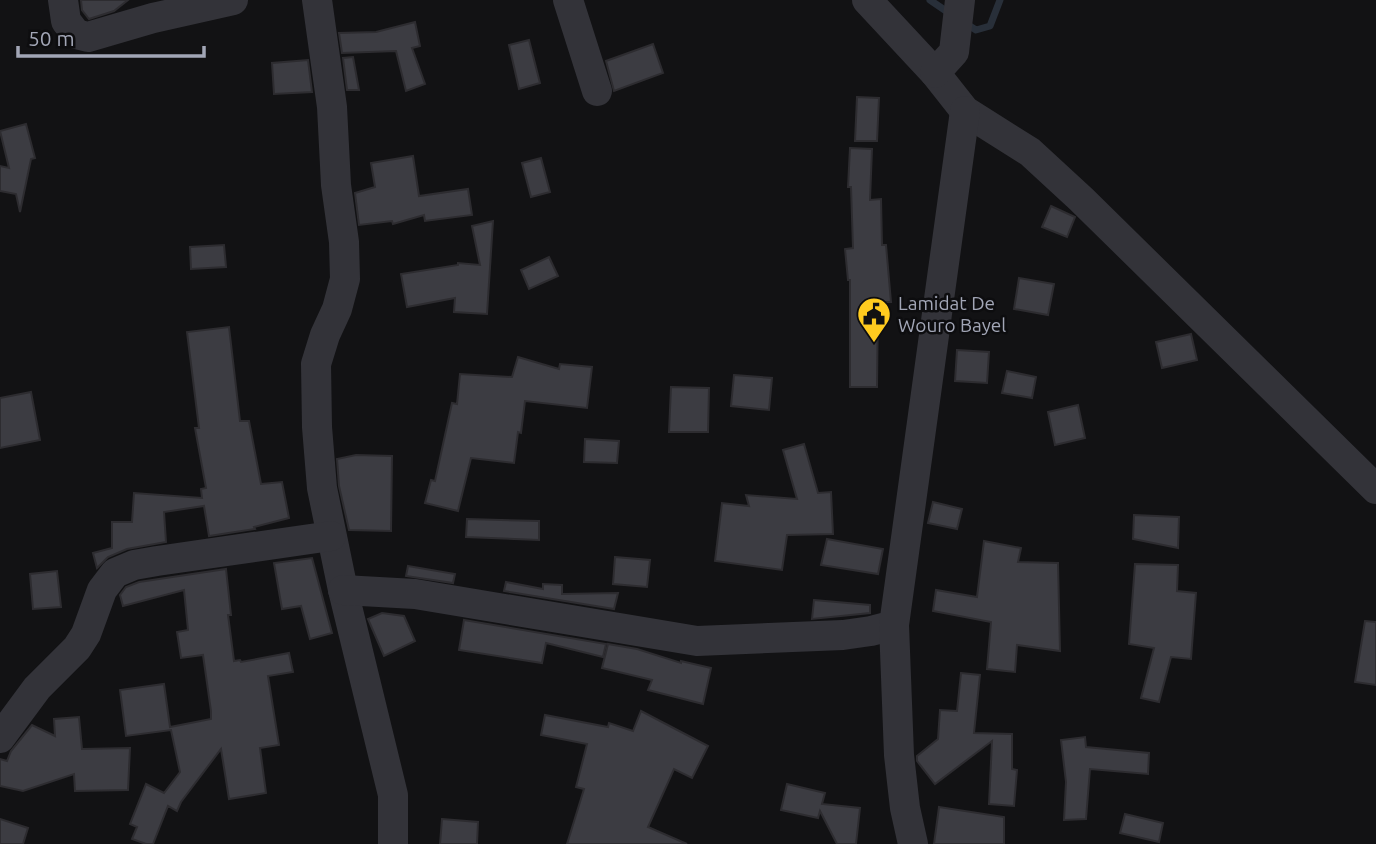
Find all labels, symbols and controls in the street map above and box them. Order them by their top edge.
scale bar [18,14,203,58]
text: 50 m [28,26,75,50]
place label: Lamidat De Wouro Bayel [898,292,1006,336]
public building icon: Lamidat De Wouro Bayel [855,295,893,344]

